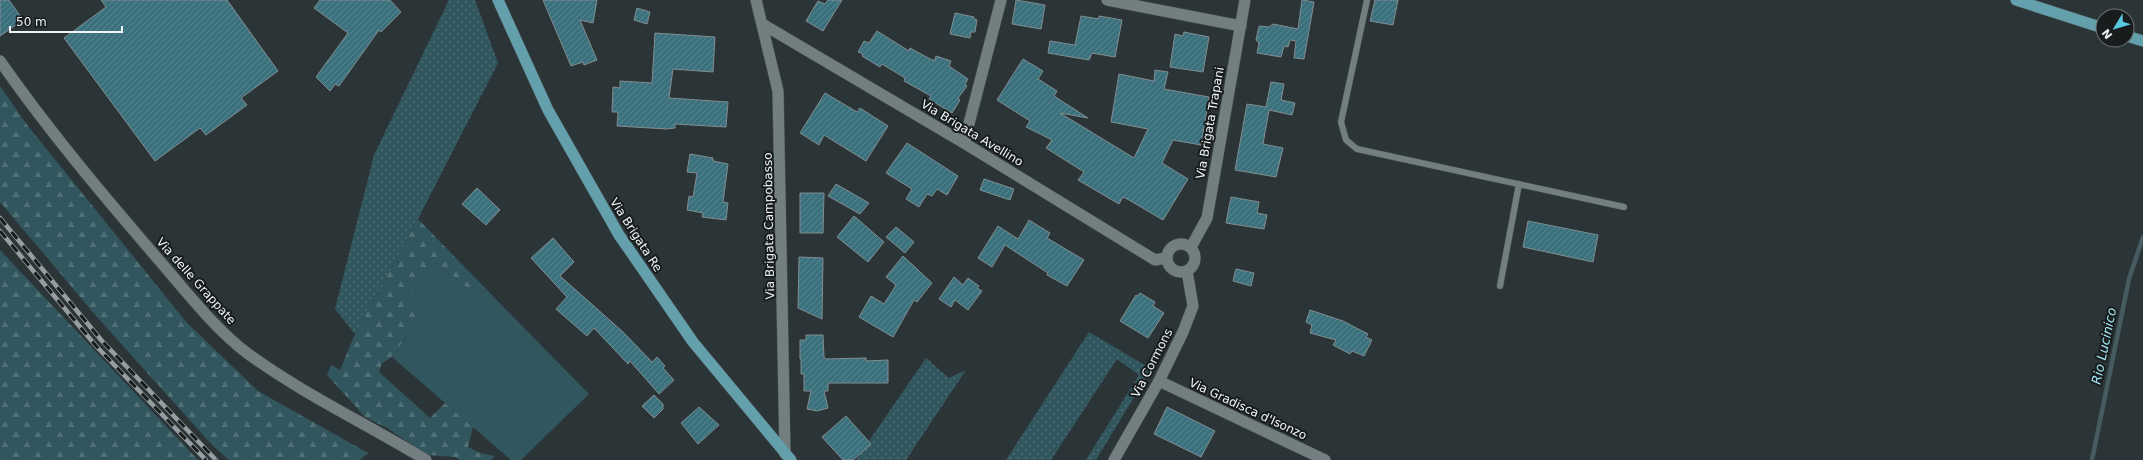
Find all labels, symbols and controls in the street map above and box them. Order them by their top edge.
scale bar [10,8,122,34]
north arrow [2095,8,2135,48]
text: 50 m [16,15,47,29]
text: N [2100,26,2115,41]
street label: Via Brigata Trapani [1193,66,1227,180]
street label: Via Brigata Avellino [918,97,1026,169]
street label: Via Brigata Campobasso [761,152,777,300]
street label: Via Brigata Re [607,196,665,274]
street label: Via delle Grappate [153,235,239,327]
water label: Rio Lucinico [2089,306,2119,386]
street label: Via Cormons [1129,326,1175,400]
street label: Via Gradisca d'Isonzo [1187,376,1309,442]

